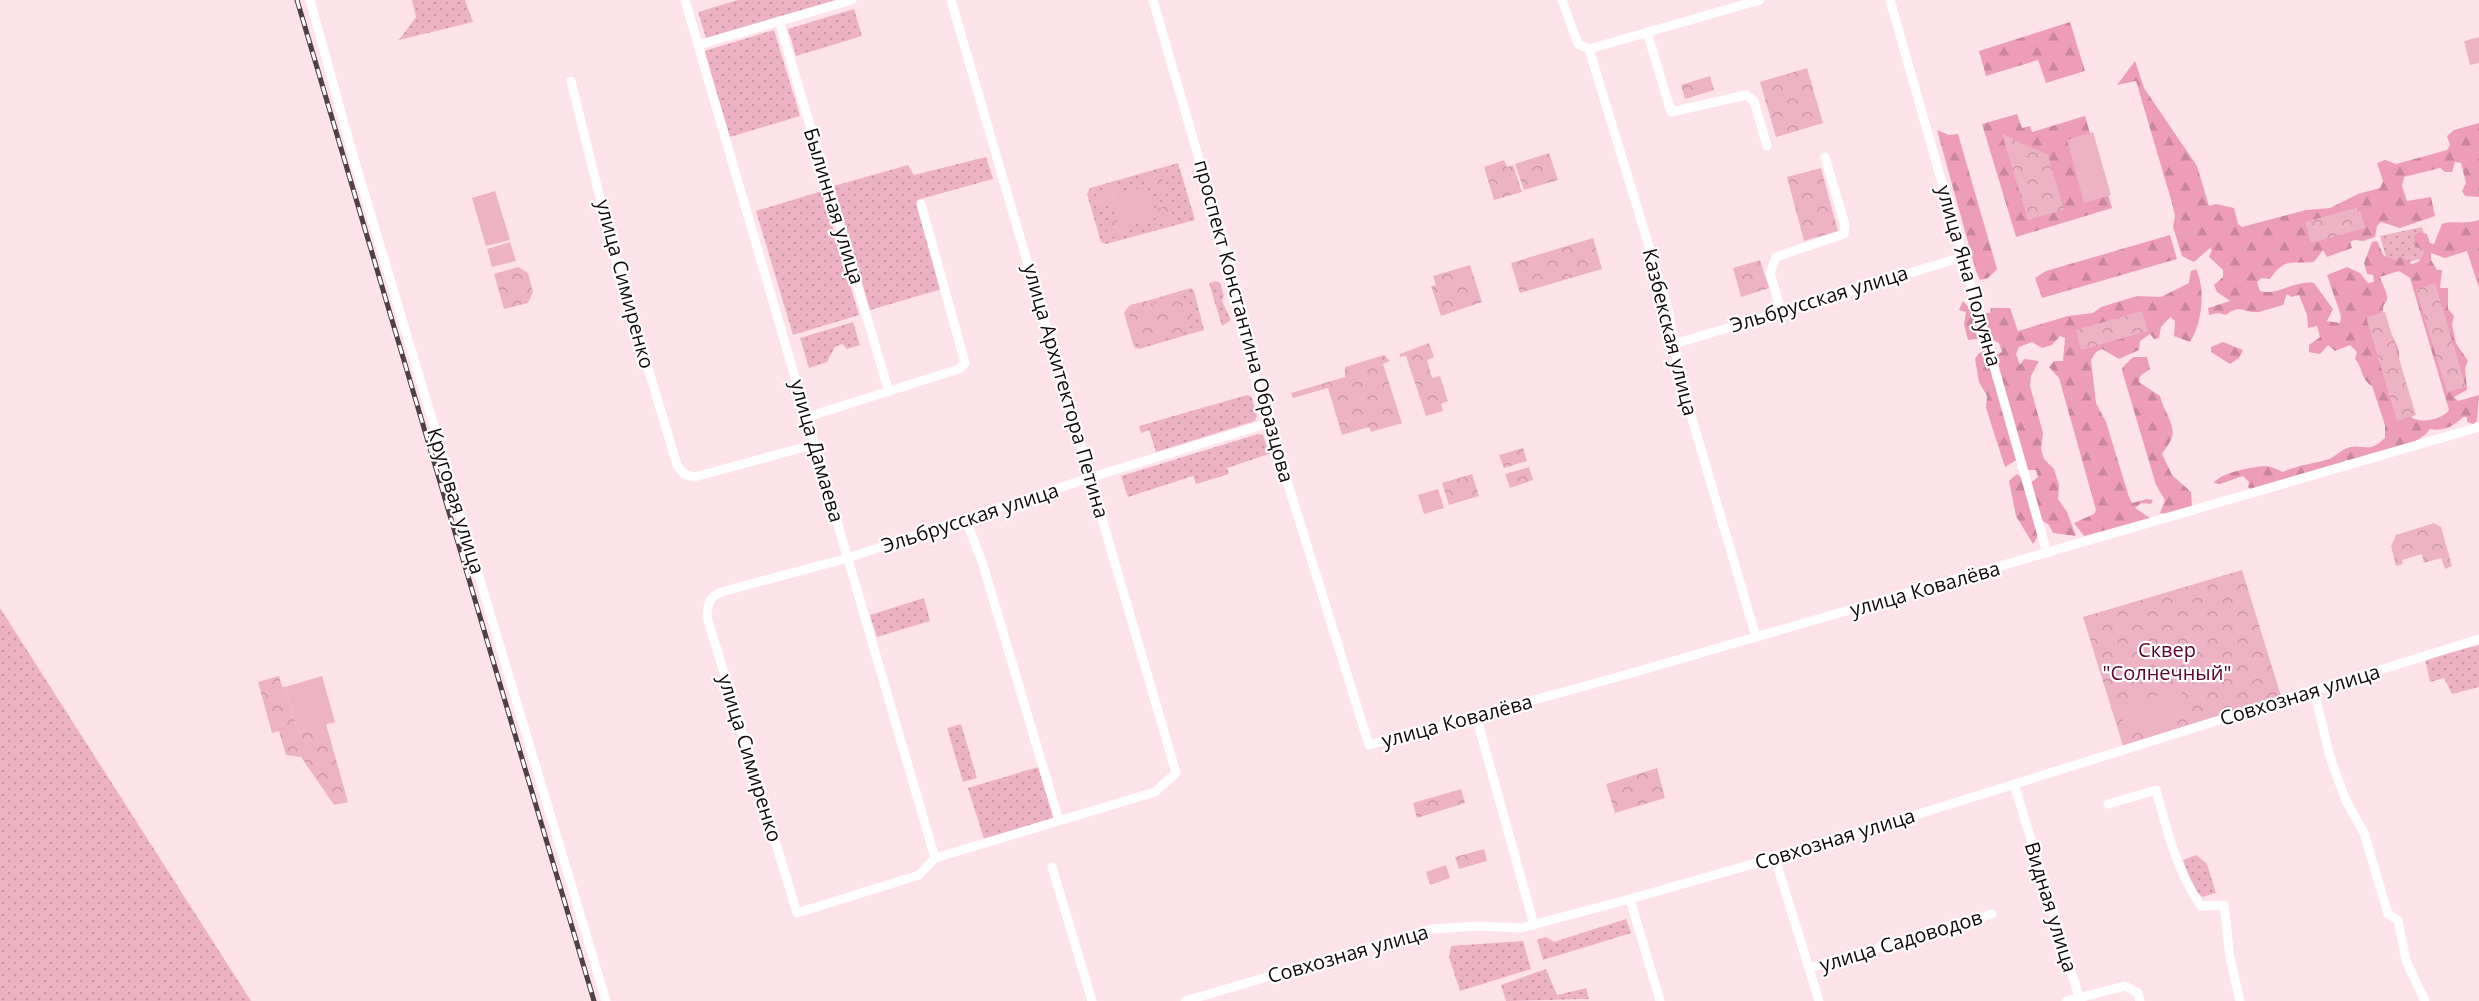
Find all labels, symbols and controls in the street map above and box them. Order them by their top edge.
street label: Былинная улица [798,124,871,287]
street label: проспект Константина Образцова [1188,156,1301,485]
street label: улица Яна Полуяна [1931,182,2008,370]
street label: улица Симиренко [590,196,661,371]
street label: Казбекская улица [1637,245,1704,418]
street label: Эльбрусская улица [1727,259,1911,338]
street label: улица Архитектора Петина [1017,260,1116,521]
street label: улица Дамаева [784,376,851,525]
street label: Круговая улица [421,424,492,577]
street label: Эльбрусская улица [878,476,1062,559]
street label: улица Ковалёва [1847,554,2003,623]
park label: Сквер "Солнечный" [2103,636,2231,686]
street label: Совхозная улица [2216,657,2383,732]
street label: улица Симиренко [712,671,789,845]
street label: улица Ковалёва [1378,687,1535,754]
street label: Совхозная улица [1751,801,1918,876]
street label: Видная улица [2019,838,2084,975]
street label: улица Садоводов [1816,903,1986,978]
street label: Совхозная улица [1264,918,1431,989]

